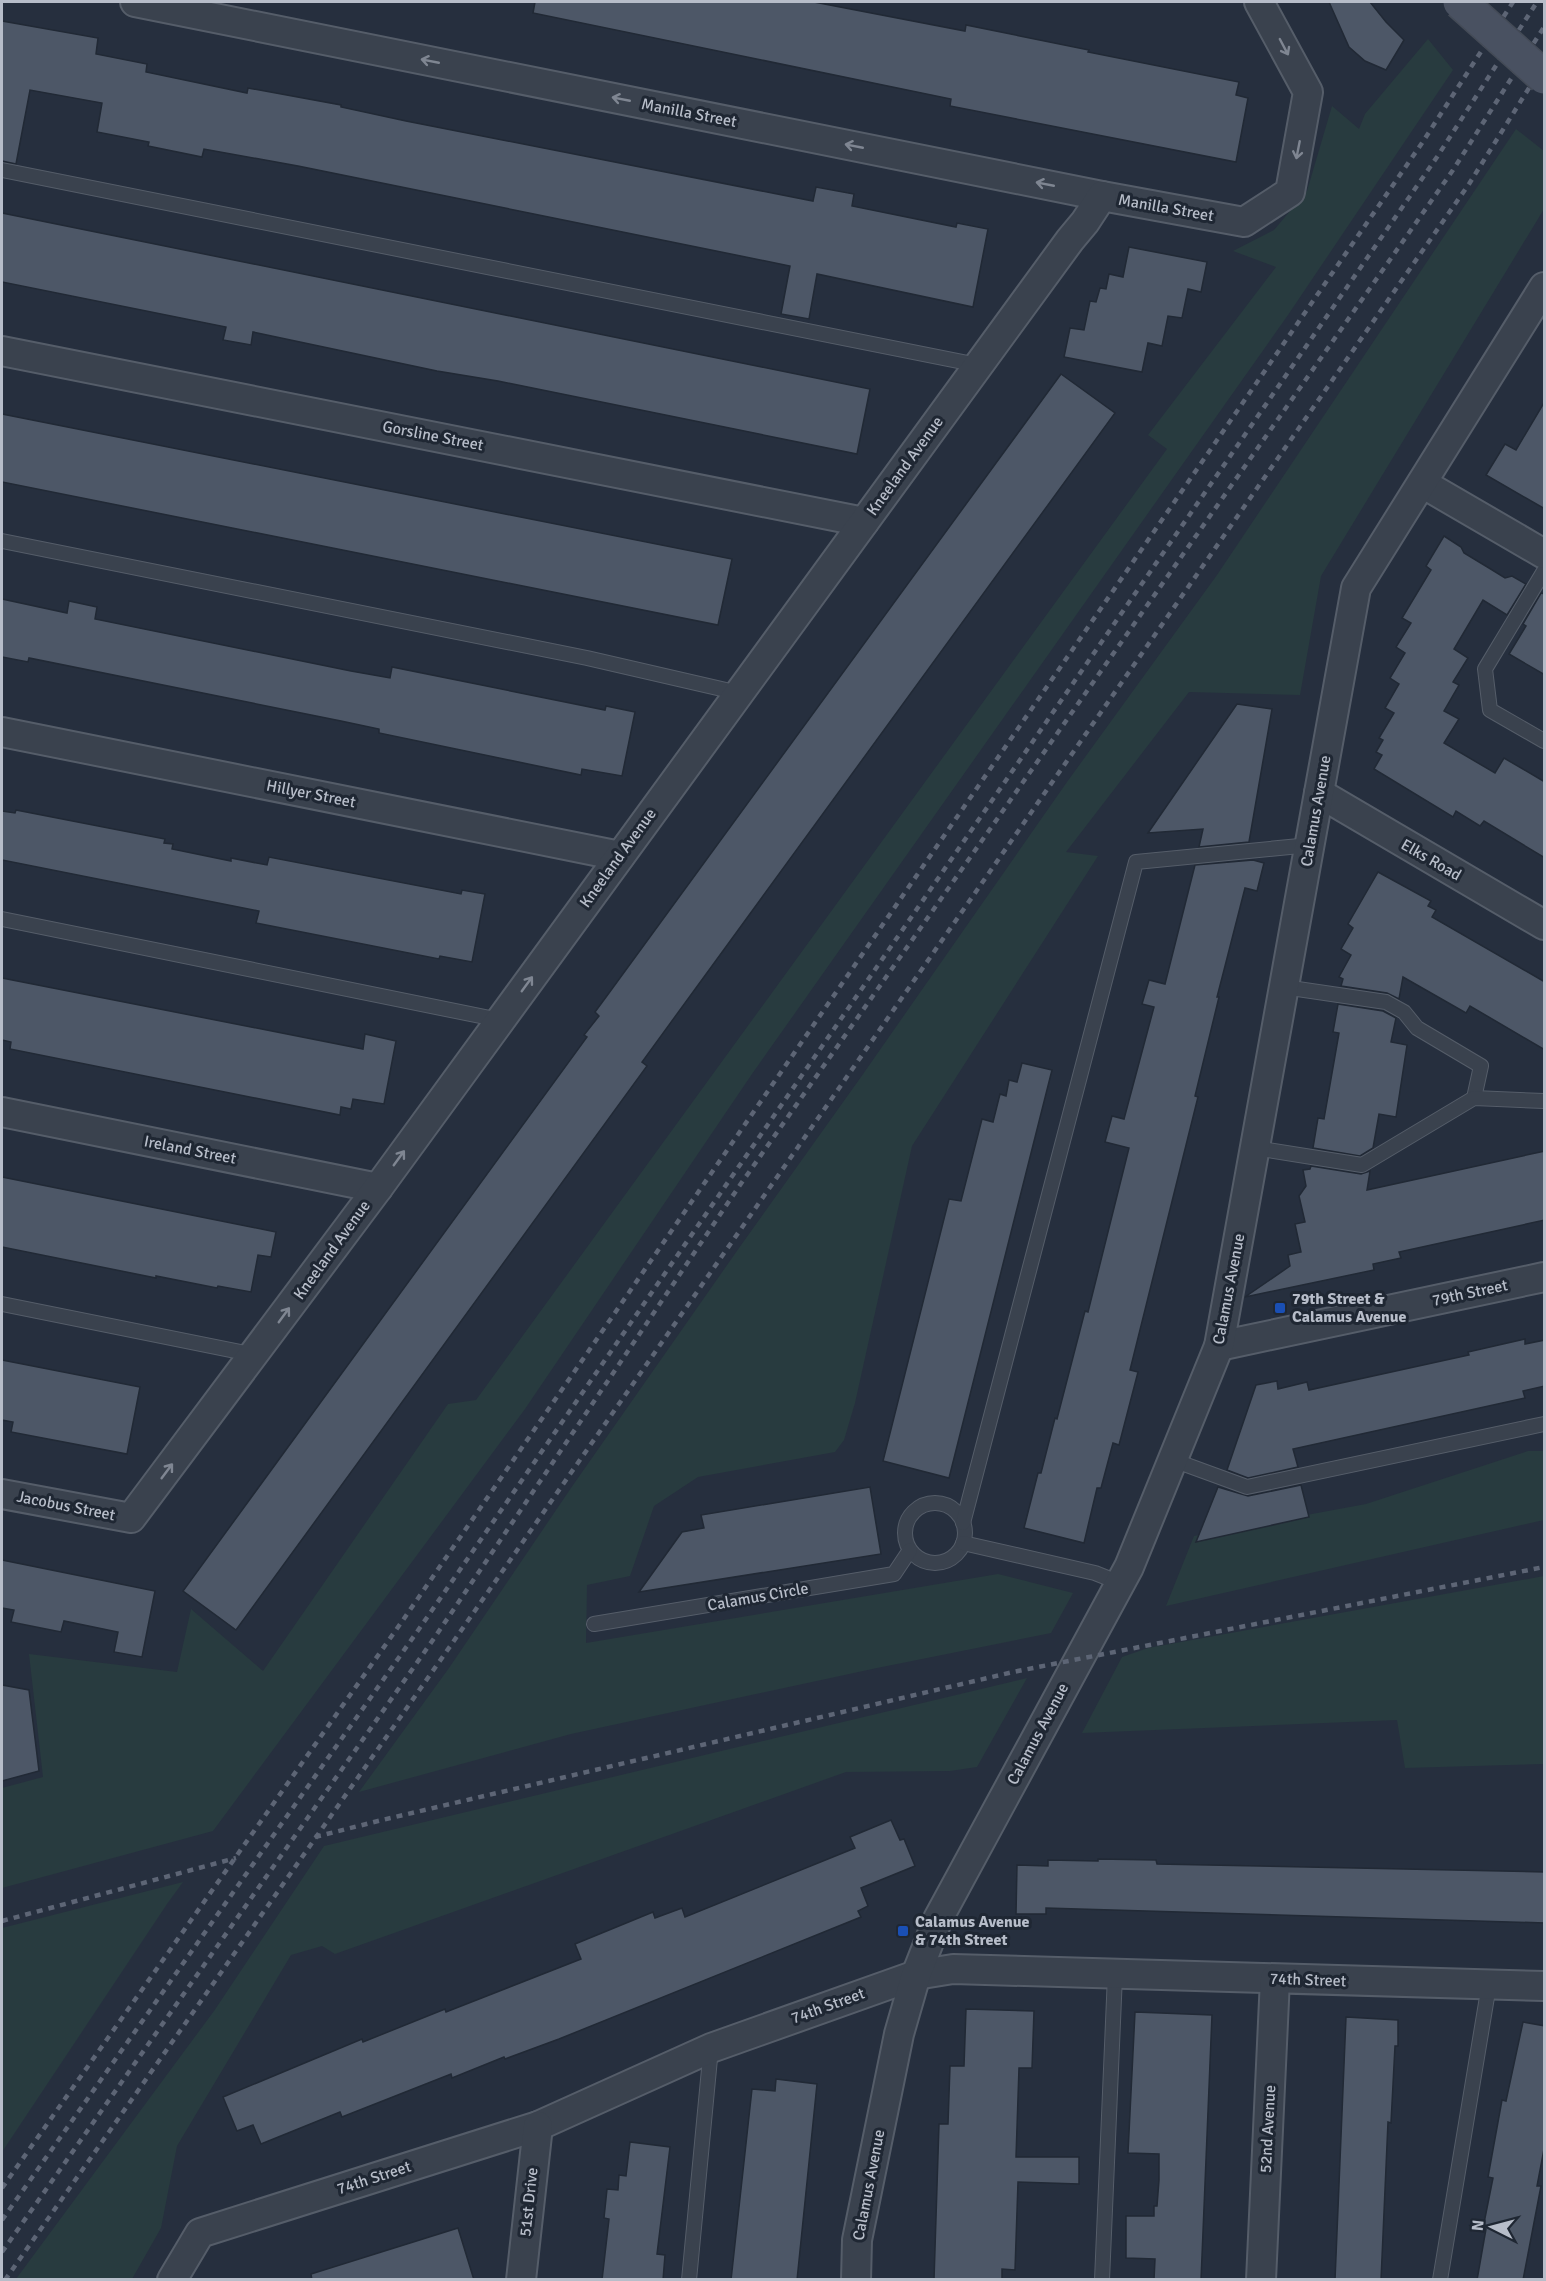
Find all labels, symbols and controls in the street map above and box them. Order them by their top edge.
one-way arrow [1278,38,1290,55]
one-way arrow [421,55,441,66]
one-way arrow [612,93,632,104]
street label: Manilla Street [640,94,739,132]
one-way arrow [844,140,864,151]
one-way arrow [1292,140,1303,159]
one-way arrow [1036,178,1055,190]
street label: Manilla Street [1117,190,1216,226]
street label: Kneeland Avenue [862,412,948,520]
street label: Gorsline Street [381,416,486,456]
street label: Calamus Avenue [1296,754,1336,868]
street label: Hillyer Street [265,776,358,813]
street label: Kneeland Avenue [575,804,661,912]
street label: Elks Road [1397,835,1465,885]
one-way arrow [520,976,533,992]
street label: Ireland Street [142,1131,238,1169]
one-way arrow [393,1151,406,1167]
street label: Kneeland Avenue [289,1196,375,1304]
street label: Calamus Avenue [1208,1232,1250,1346]
street label: 79th Street [1430,1275,1510,1311]
place label: 79th Street & Calamus Avenue [1292,1289,1406,1327]
marker: 79th Street & Calamus Avenue [1273,1301,1287,1315]
one-way arrow [278,1308,290,1324]
one-way arrow [160,1464,173,1480]
street label: Jacobus Street [15,1487,117,1525]
street label: Calamus Circle [706,1578,810,1616]
street label: Calamus Avenue [1003,1680,1073,1788]
place label: Calamus Avenue & 74th Street [915,1912,1029,1950]
marker: Calamus Avenue & 74th Street [896,1924,910,1938]
street label: 74th Street [1269,1969,1347,1991]
street label: 74th Street [788,1983,868,2029]
street label: 52nd Avenue [1256,2085,1280,2173]
street label: Calamus Avenue [848,2128,890,2242]
street label: 74th Street [334,2157,414,2199]
street label: 51st Drive [515,2167,543,2237]
north arrow [1462,2197,1522,2257]
text: N [1468,2219,1489,2232]

